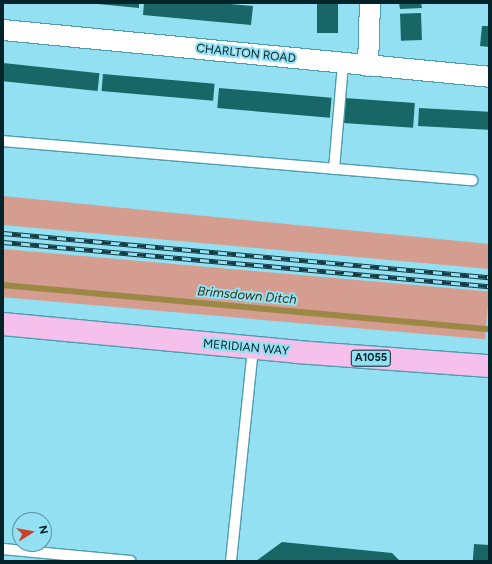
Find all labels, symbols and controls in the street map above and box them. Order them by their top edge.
street label: CHARLTON ROAD [196,42,296,66]
water label: Brimsdown Ditch [197,284,297,308]
street label: MERIDIAN WAY [202,337,290,359]
road number: A1055 [350,349,392,367]
north arrow [12,512,52,552]
text: N [36,524,50,535]

